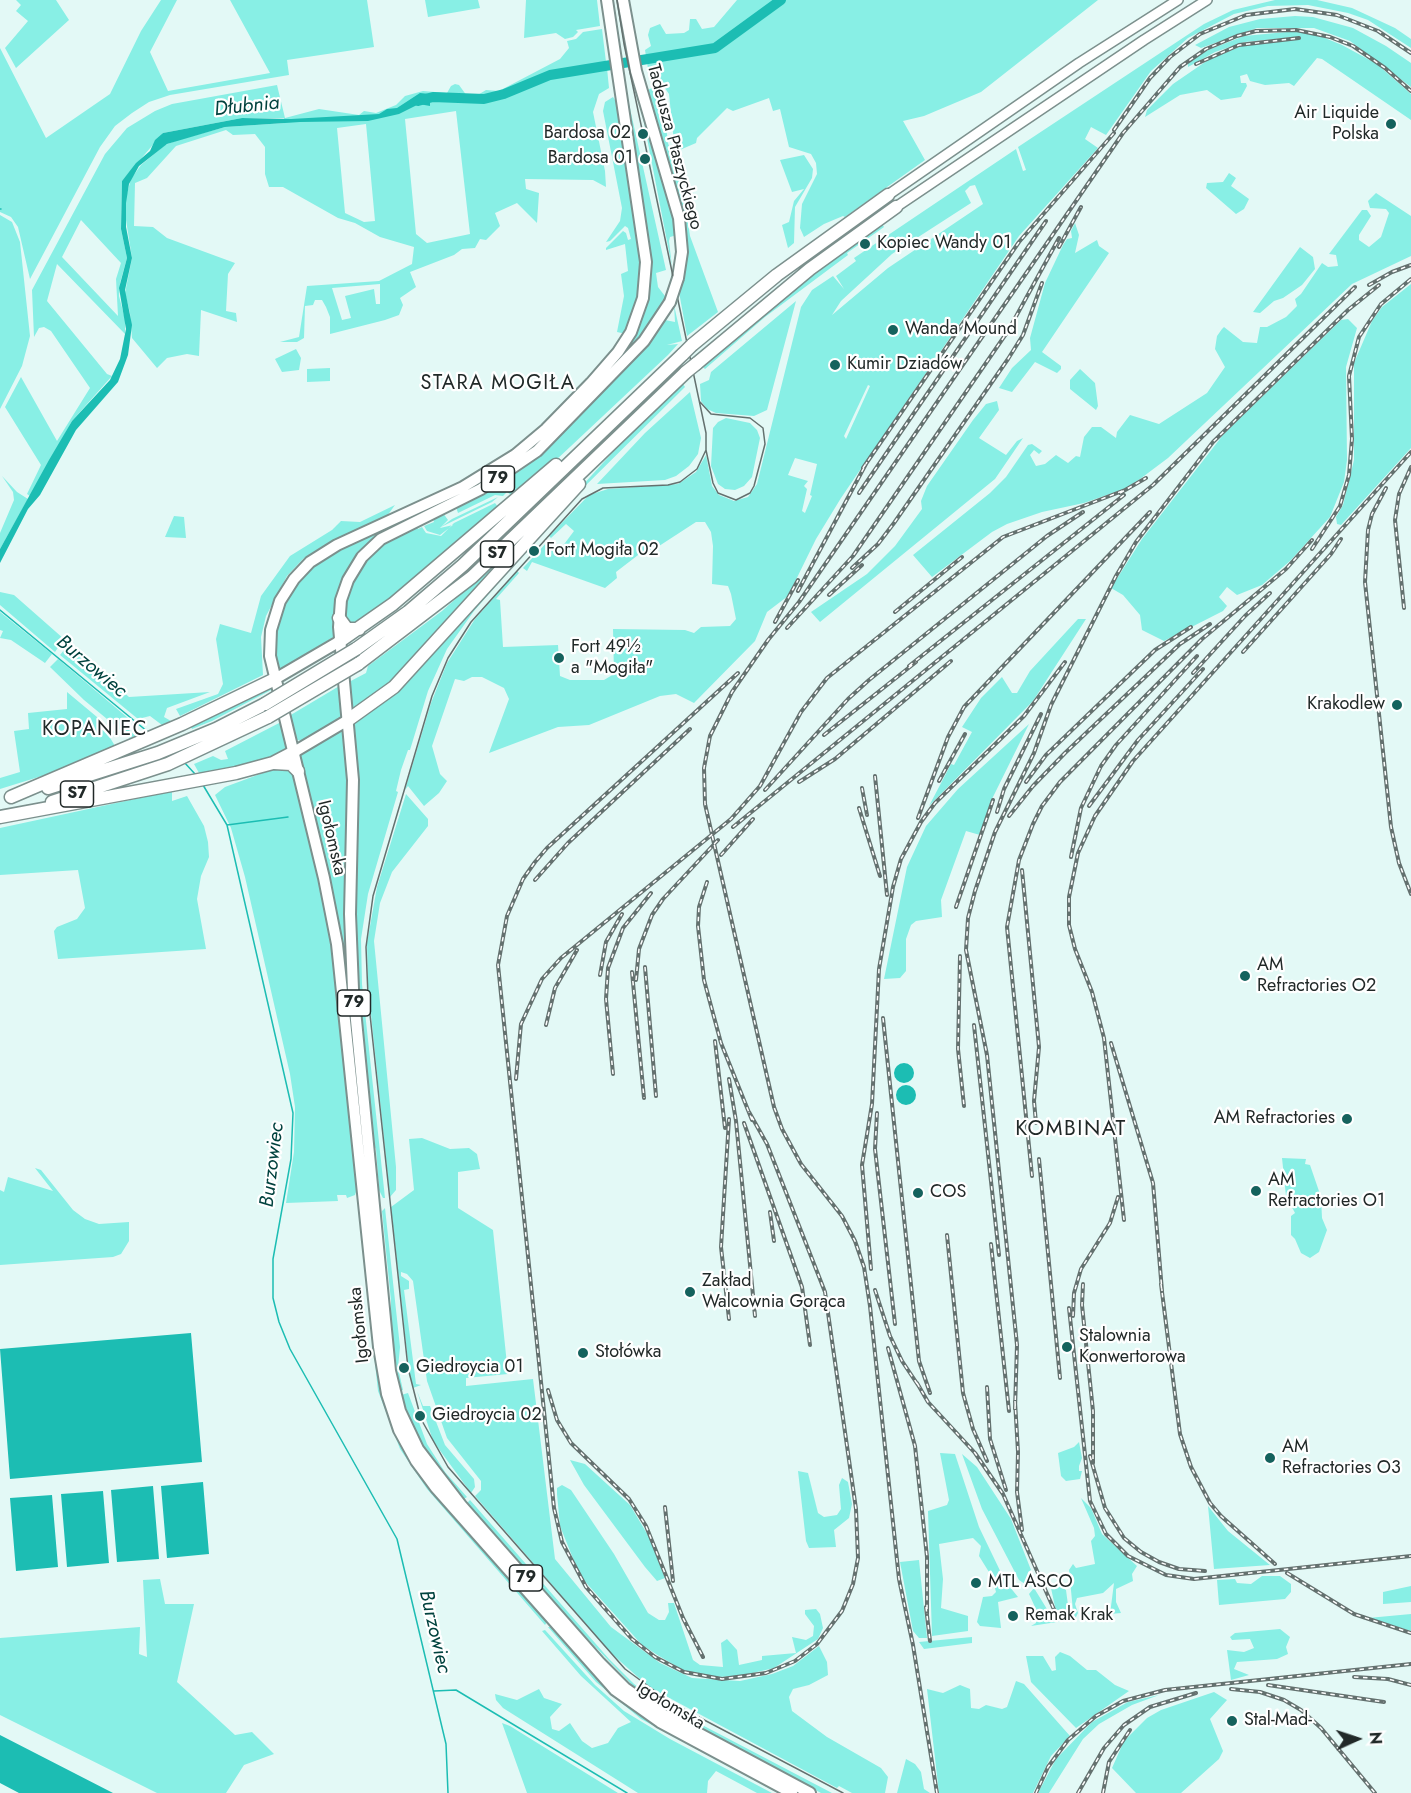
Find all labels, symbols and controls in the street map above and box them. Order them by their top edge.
street label: Tadeusza Ptaszyckiego [641,62,707,232]
water label: Dłubnia [213,92,281,122]
place label: Air Liquide Polska [1294,103,1379,146]
marker: Air Liquide Polska [1384,117,1398,131]
place label: Bardosa 02 [544,123,631,145]
marker: Bardosa 02 [636,127,650,141]
place label: Bardosa 01 [548,148,633,170]
marker: Bardosa 01 [638,152,652,166]
place label: Kopiec Wandy 01 [877,233,1011,255]
marker: Kopiec Wandy 01 [858,237,872,251]
place label: Wanda Mound [905,319,1017,341]
marker: Wanda Mound [886,323,900,337]
place label: Kumir Dziadów [847,354,962,376]
marker: Kumir Dziadów [828,358,842,372]
district label: STARA MOGIŁA [420,372,576,396]
road number: 79 [482,466,514,492]
place label: Fort Mogiła 02 [546,540,659,562]
road number: S7 [480,541,514,567]
marker: Fort Mogiła 02 [527,544,541,558]
water label: Burzowiec [51,631,131,703]
place label: Fort 49½ a "Mogiła" [571,637,653,680]
marker: Fort 49½ a "Mogiła" [552,651,566,665]
place label: Krakodlew [1307,694,1385,716]
marker: Krakodlew [1390,698,1404,712]
district label: KOPANIEC [42,718,148,742]
road number: S7 [60,781,94,807]
street label: Igołomska [312,798,350,878]
place label: AM Refractories O2 [1257,955,1376,998]
marker: AM Refractories O2 [1238,969,1252,983]
road number: 79 [338,990,370,1016]
place label: AM Refractories [1214,1108,1335,1130]
marker: AM Refractories [1340,1112,1354,1126]
district label: KOMBINAT [1015,1117,1127,1143]
water label: Burzowiec [256,1121,290,1209]
place label: AM Refractories O1 [1268,1170,1385,1212]
place label: COS [930,1182,966,1204]
marker: AM Refractories O1 [1249,1184,1263,1198]
marker: COS [911,1186,925,1200]
place label: Zakład Walcownia Gorąca [702,1271,845,1314]
marker: Zakład Walcownia Gorąca [683,1285,697,1299]
street label: Igołomska [345,1286,375,1364]
place label: Stalownia Konwertorowa [1079,1326,1186,1368]
marker: Stalownia Konwertorowa [1060,1340,1074,1354]
place label: Stołówka [595,1342,662,1364]
marker: Stołówka [576,1346,590,1360]
place label: Giedroycia 01 [416,1357,524,1379]
marker: Giedroycia 01 [397,1361,411,1375]
place label: Giedroycia 02 [432,1405,542,1427]
marker: Giedroycia 02 [413,1409,427,1423]
place label: AM Refractories O3 [1282,1437,1401,1480]
marker: AM Refractories O3 [1263,1451,1277,1465]
road number: 79 [510,1565,542,1591]
place label: MTL ASCO [988,1572,1073,1594]
marker: MTL ASCO [969,1576,983,1590]
water label: Burzowiec [413,1588,455,1676]
place label: Remak Krak [1025,1605,1113,1627]
marker: Remak Krak [1006,1609,1020,1623]
street label: Igołomska [632,1677,708,1735]
north arrow [1327,1709,1387,1769]
place label: Stal-Mad- [1244,1710,1312,1732]
marker: Stal-Mad- [1225,1714,1239,1728]
text: N [1364,1731,1387,1745]

